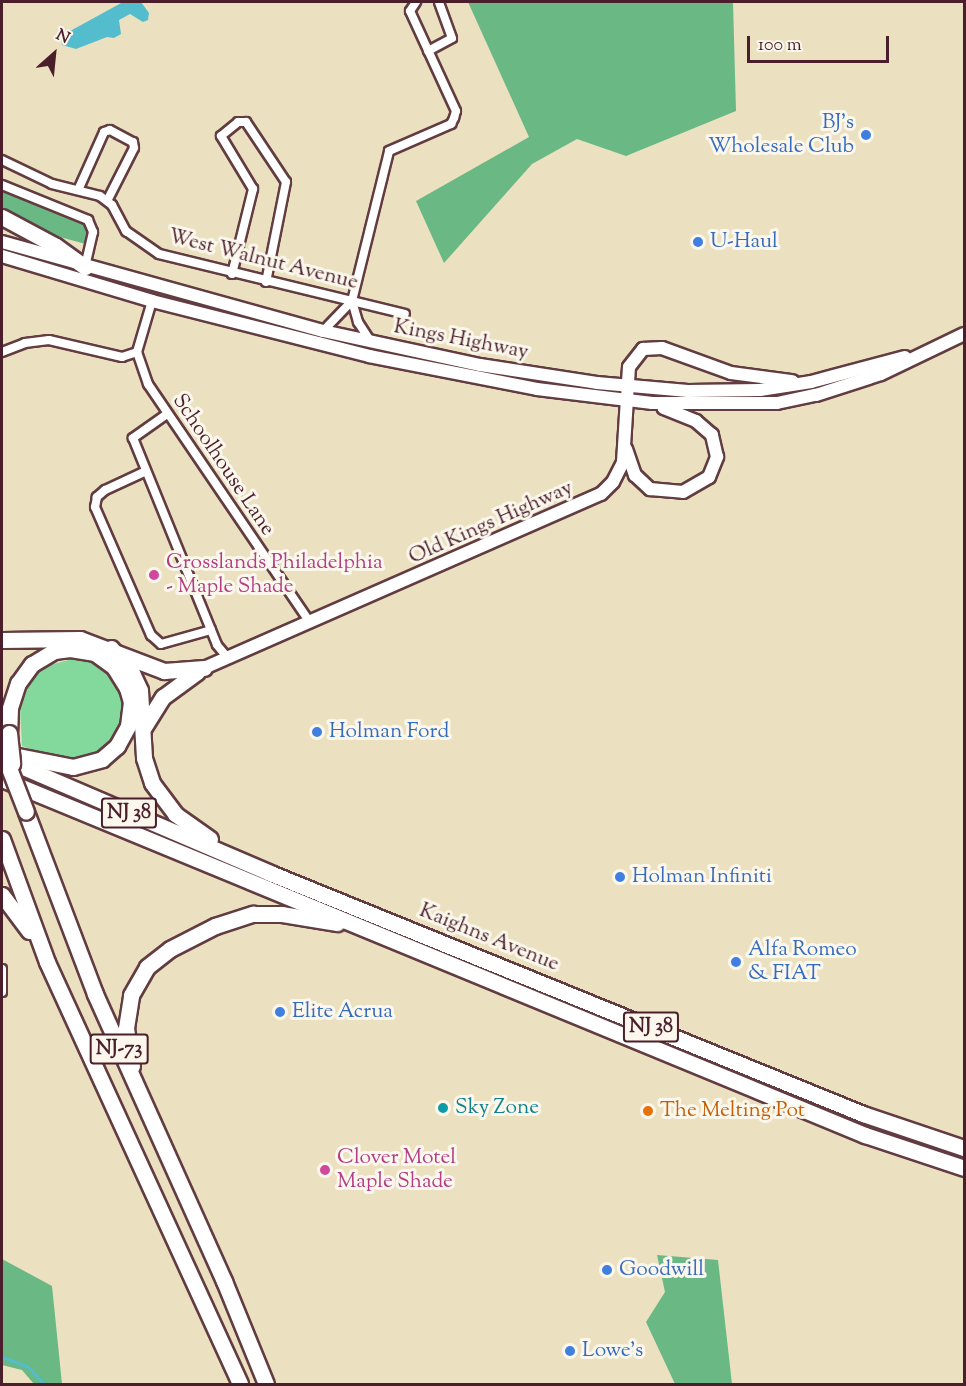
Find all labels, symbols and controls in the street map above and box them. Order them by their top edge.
north arrow [24,24,84,84]
text: N [51,24,73,51]
scale bar [750,24,892,62]
text: 100 m [758,33,802,59]
place label: BJ's Wholesale Club [708,110,854,160]
marker: BJ's Wholesale Club [859,128,873,142]
street label: West Walnut Avenue [165,224,361,296]
place label: U-Haul [710,229,778,255]
marker: U-Haul [691,235,705,249]
street label: Kings Highway [391,315,531,365]
street label: Schoolhouse Lane [166,389,280,541]
street label: Old Kings Highway [405,476,577,570]
place label: Crosslands Philadelphia - Maple Shade [166,550,383,600]
marker: Crosslands Philadelphia - Maple Shade [147,568,161,582]
place label: Holman Ford [329,719,449,745]
marker: Holman Ford [310,725,324,739]
road number: NJ 38 [100,796,158,830]
place label: Holman Infiniti [632,864,772,890]
marker: Holman Infiniti [613,870,627,884]
street label: Kaighns Avenue [415,898,563,978]
place label: Alfa Romeo & FIAT [748,937,857,987]
marker: Alfa Romeo & FIAT [729,955,743,969]
place label: Elite Acrua [292,999,393,1025]
marker: Elite Acrua [273,1005,287,1019]
road number: NJ 38 [622,1010,680,1044]
road number: NJ-73 [89,1032,149,1066]
place label: Sky Zone [455,1095,539,1121]
place label: The Melting Pot [660,1098,805,1124]
marker: Sky Zone [436,1101,450,1115]
marker: The Melting Pot [641,1104,655,1118]
place label: Clover Motel Maple Shade [337,1145,456,1195]
marker: Clover Motel Maple Shade [318,1163,332,1177]
place label: Goodwill [619,1257,704,1283]
marker: Goodwill [600,1263,614,1277]
place label: Lowe's [582,1338,643,1364]
marker: Lowe's [563,1344,577,1358]

